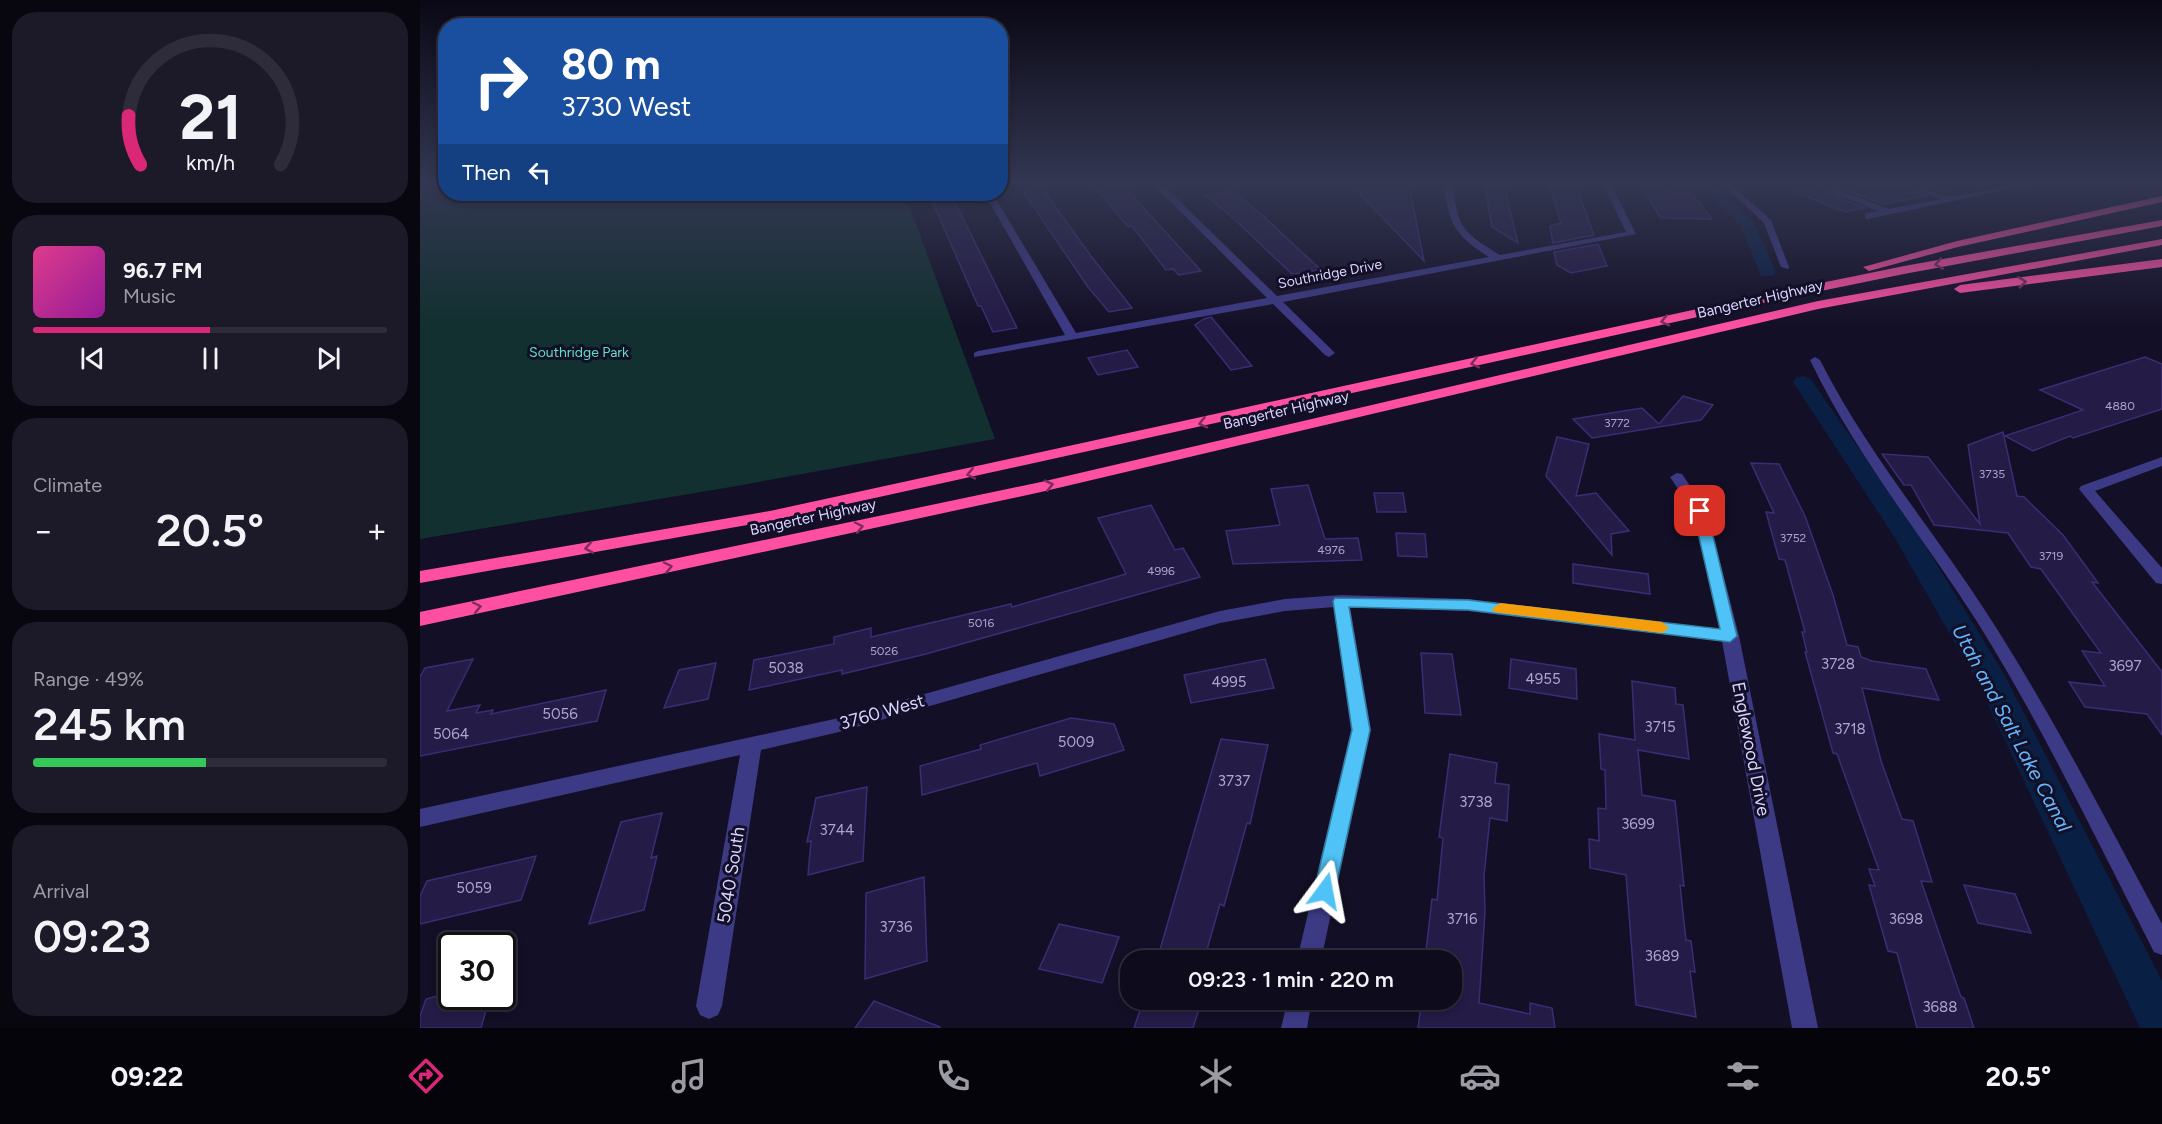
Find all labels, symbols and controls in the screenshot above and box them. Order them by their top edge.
text: 80 m [561,39,661,90]
icon: right [462,42,540,120]
text: 21 [179,80,241,155]
text: 3730 West [561,90,691,123]
text: km/h [186,150,234,175]
icon: left [523,156,556,189]
text: Then [462,159,511,186]
street label: Southridge Drive [1277,256,1384,292]
text: 96.7 FM [123,257,203,284]
one-way arrow [1934,257,1944,270]
street label: Bangerter Highway [1695,276,1825,322]
one-way arrow [2018,276,2027,288]
text: Music [123,284,176,308]
one-way arrow [1661,313,1671,326]
icon: previous [76,342,109,375]
icon: pause [194,342,227,375]
icon: next [312,342,345,375]
park label: Southridge Park [529,344,629,361]
one-way arrow [1470,355,1480,368]
street label: Bangerter Highway [1221,387,1351,433]
house number: 4880 [2105,399,2135,413]
one-way arrow [1198,415,1208,428]
house number: 3772 [1604,416,1630,430]
one-way arrow [966,467,976,480]
house number: 3735 [1979,467,2005,481]
text: Climate [33,473,102,497]
one-way arrow [1044,480,1054,493]
pin [1674,485,1725,536]
icon: arrive [1683,494,1716,527]
street label: Bangerter Highway [748,495,878,539]
text: 20.5° [156,503,264,557]
text: − [33,511,54,550]
text: + [366,511,387,550]
one-way arrow [854,521,864,534]
house number: 3752 [1780,531,1806,545]
one-way arrow [584,541,594,554]
house number: 4976 [1317,543,1345,557]
house number: 3719 [2039,549,2064,563]
one-way arrow [663,561,673,574]
house number: 4996 [1147,564,1175,578]
one-way arrow [472,601,482,614]
house number: 5016 [968,616,994,630]
water label: Utah and Salt Lake Canal [1947,620,2077,836]
house number: 5026 [870,644,898,658]
house number: 3728 [1821,655,1855,673]
house number: 3697 [2108,657,2142,675]
house number: 5038 [768,659,804,677]
text: Range · 49% [33,667,144,691]
house number: 4955 [1525,670,1561,688]
house number: 4995 [1212,673,1246,691]
street label: Englewood Drive [1727,680,1775,818]
street label: 3760 West [837,689,927,735]
text: 245 km [33,697,186,751]
house number: 5056 [542,705,578,723]
house number: 3715 [1644,718,1676,736]
house number: 3718 [1834,720,1866,738]
house number: 5064 [433,725,469,743]
house number: 5009 [1058,733,1094,751]
house number: 3737 [1218,772,1250,790]
house number: 3738 [1459,793,1493,811]
house number: 3699 [1621,815,1655,833]
house number: 3744 [820,821,854,839]
street label: 5040 South [713,825,749,925]
position arrow [1293,859,1357,923]
text: Arrival [33,879,89,903]
house number: 5059 [456,879,492,897]
text: 09:23 [33,909,151,963]
house number: 3716 [1447,910,1478,928]
house number: 3698 [1889,910,1923,928]
house number: 3736 [880,918,913,936]
speed limit sign: 30 [438,932,516,1010]
house number: 3689 [1645,947,1679,965]
text: 09:23 · 1 min · 220 m [1188,966,1394,993]
house number: 3688 [1922,998,1958,1016]
icon: directions [405,1055,447,1097]
icon: music [668,1055,710,1097]
icon: phone [932,1055,974,1097]
icon: climate [1195,1055,1237,1097]
icon: car [1459,1055,1501,1097]
icon: filters [1722,1055,1764,1097]
text: 09:22 [111,1060,183,1093]
text: 20.5° [1985,1060,2051,1093]

